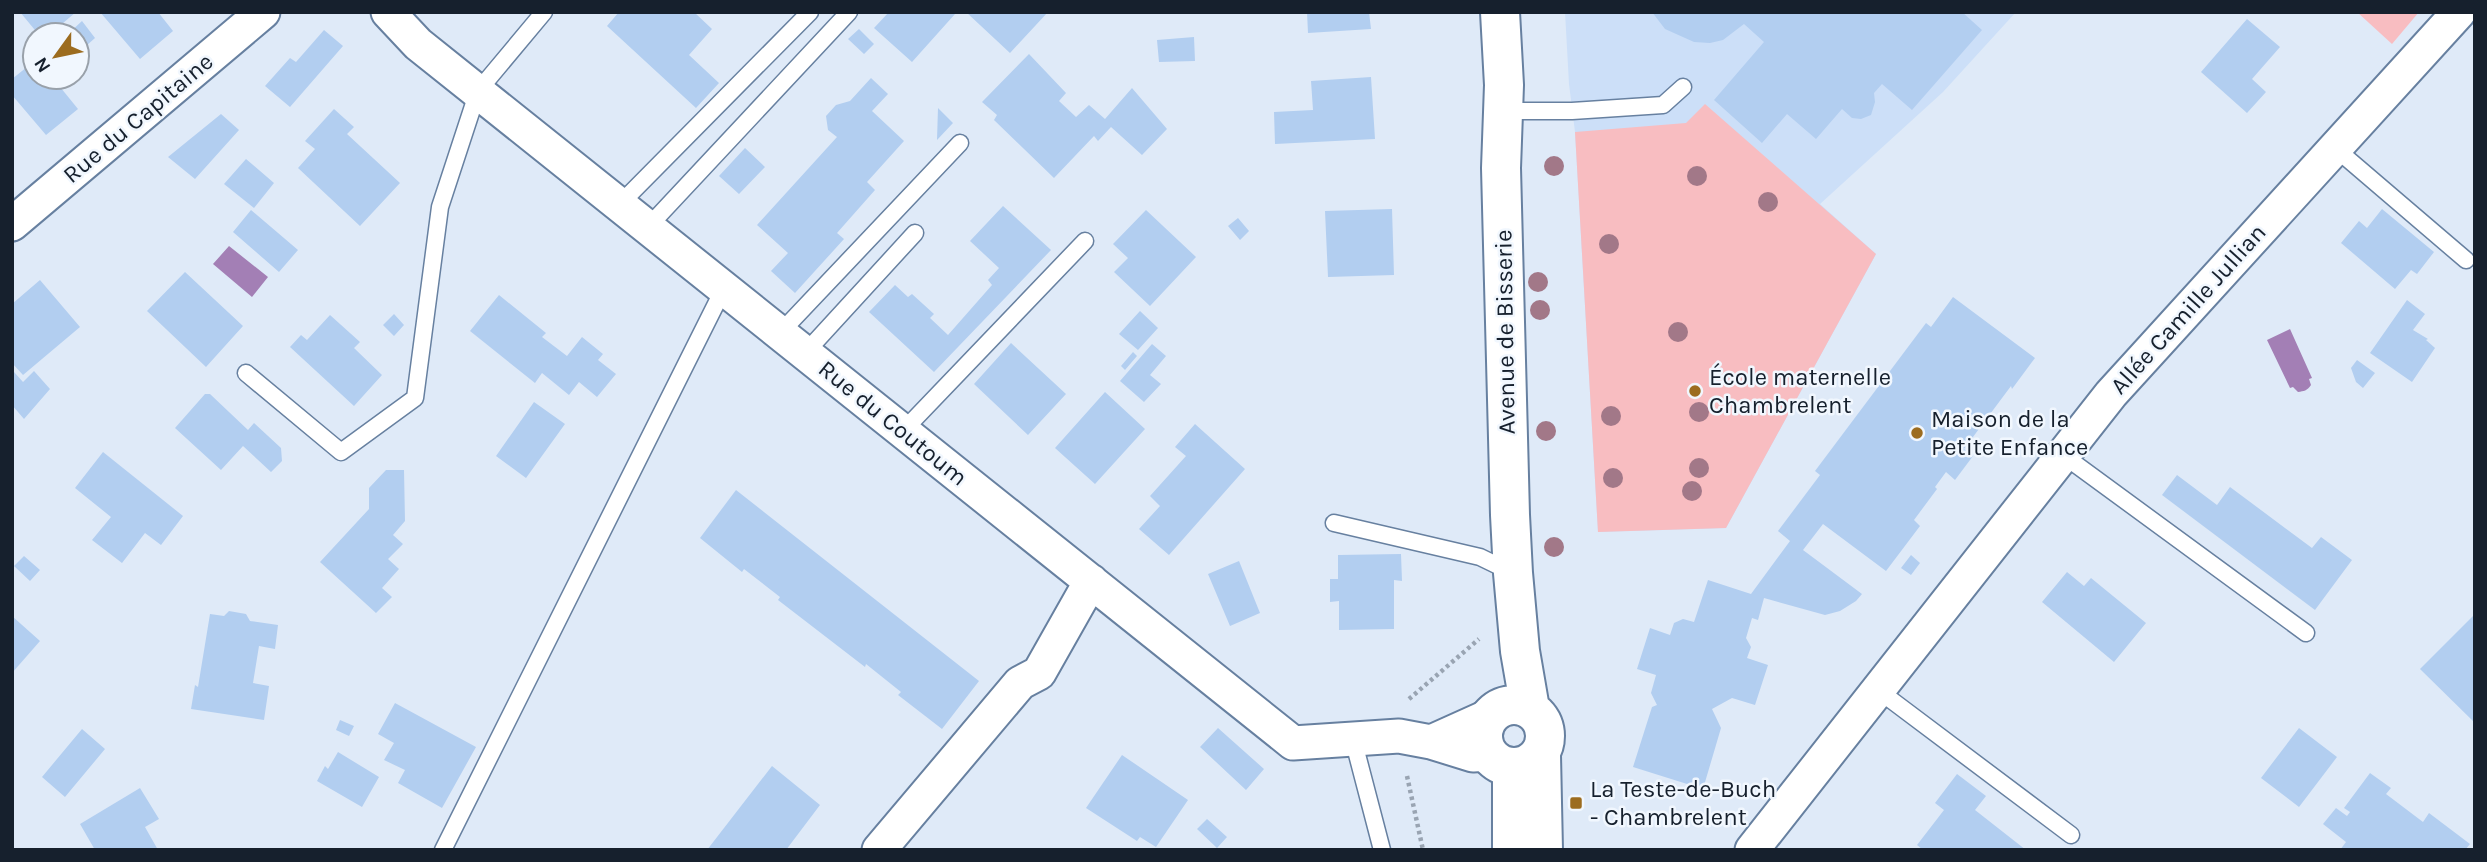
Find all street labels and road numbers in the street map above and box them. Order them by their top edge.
street label: Rue du Capitaine [57,47,219,189]
street label: Allée Camille Jullian [2104,218,2272,400]
street label: Avenue de Bisserie [1489,229,1521,435]
street label: Rue du Coutoum [813,354,973,492]

